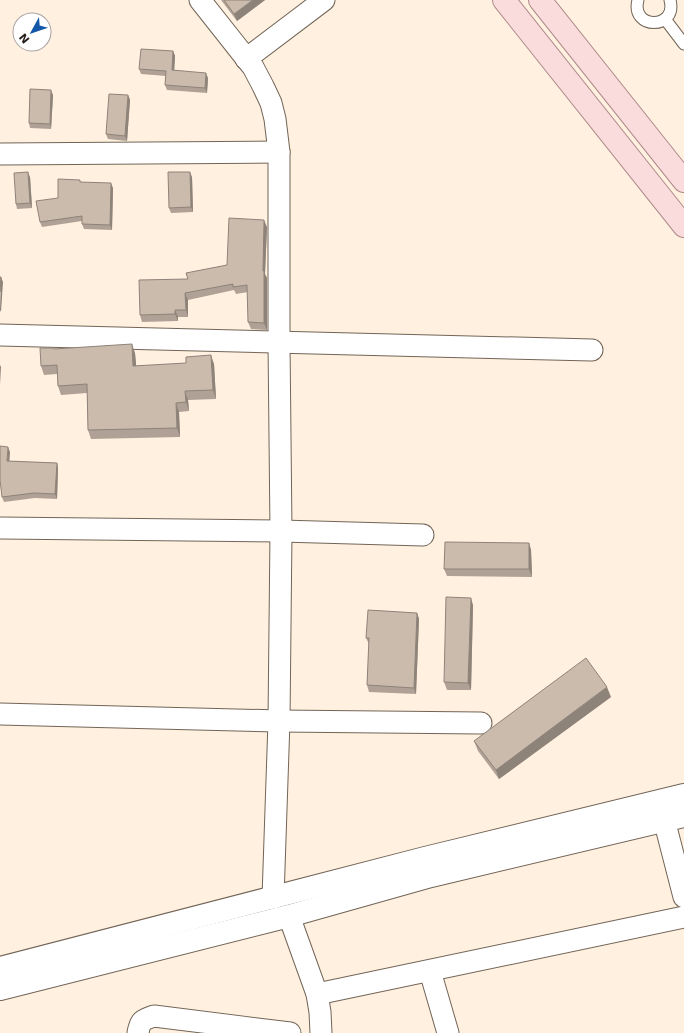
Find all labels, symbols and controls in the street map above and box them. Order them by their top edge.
north arrow [12,12,52,52]
text: N [17,30,33,46]

